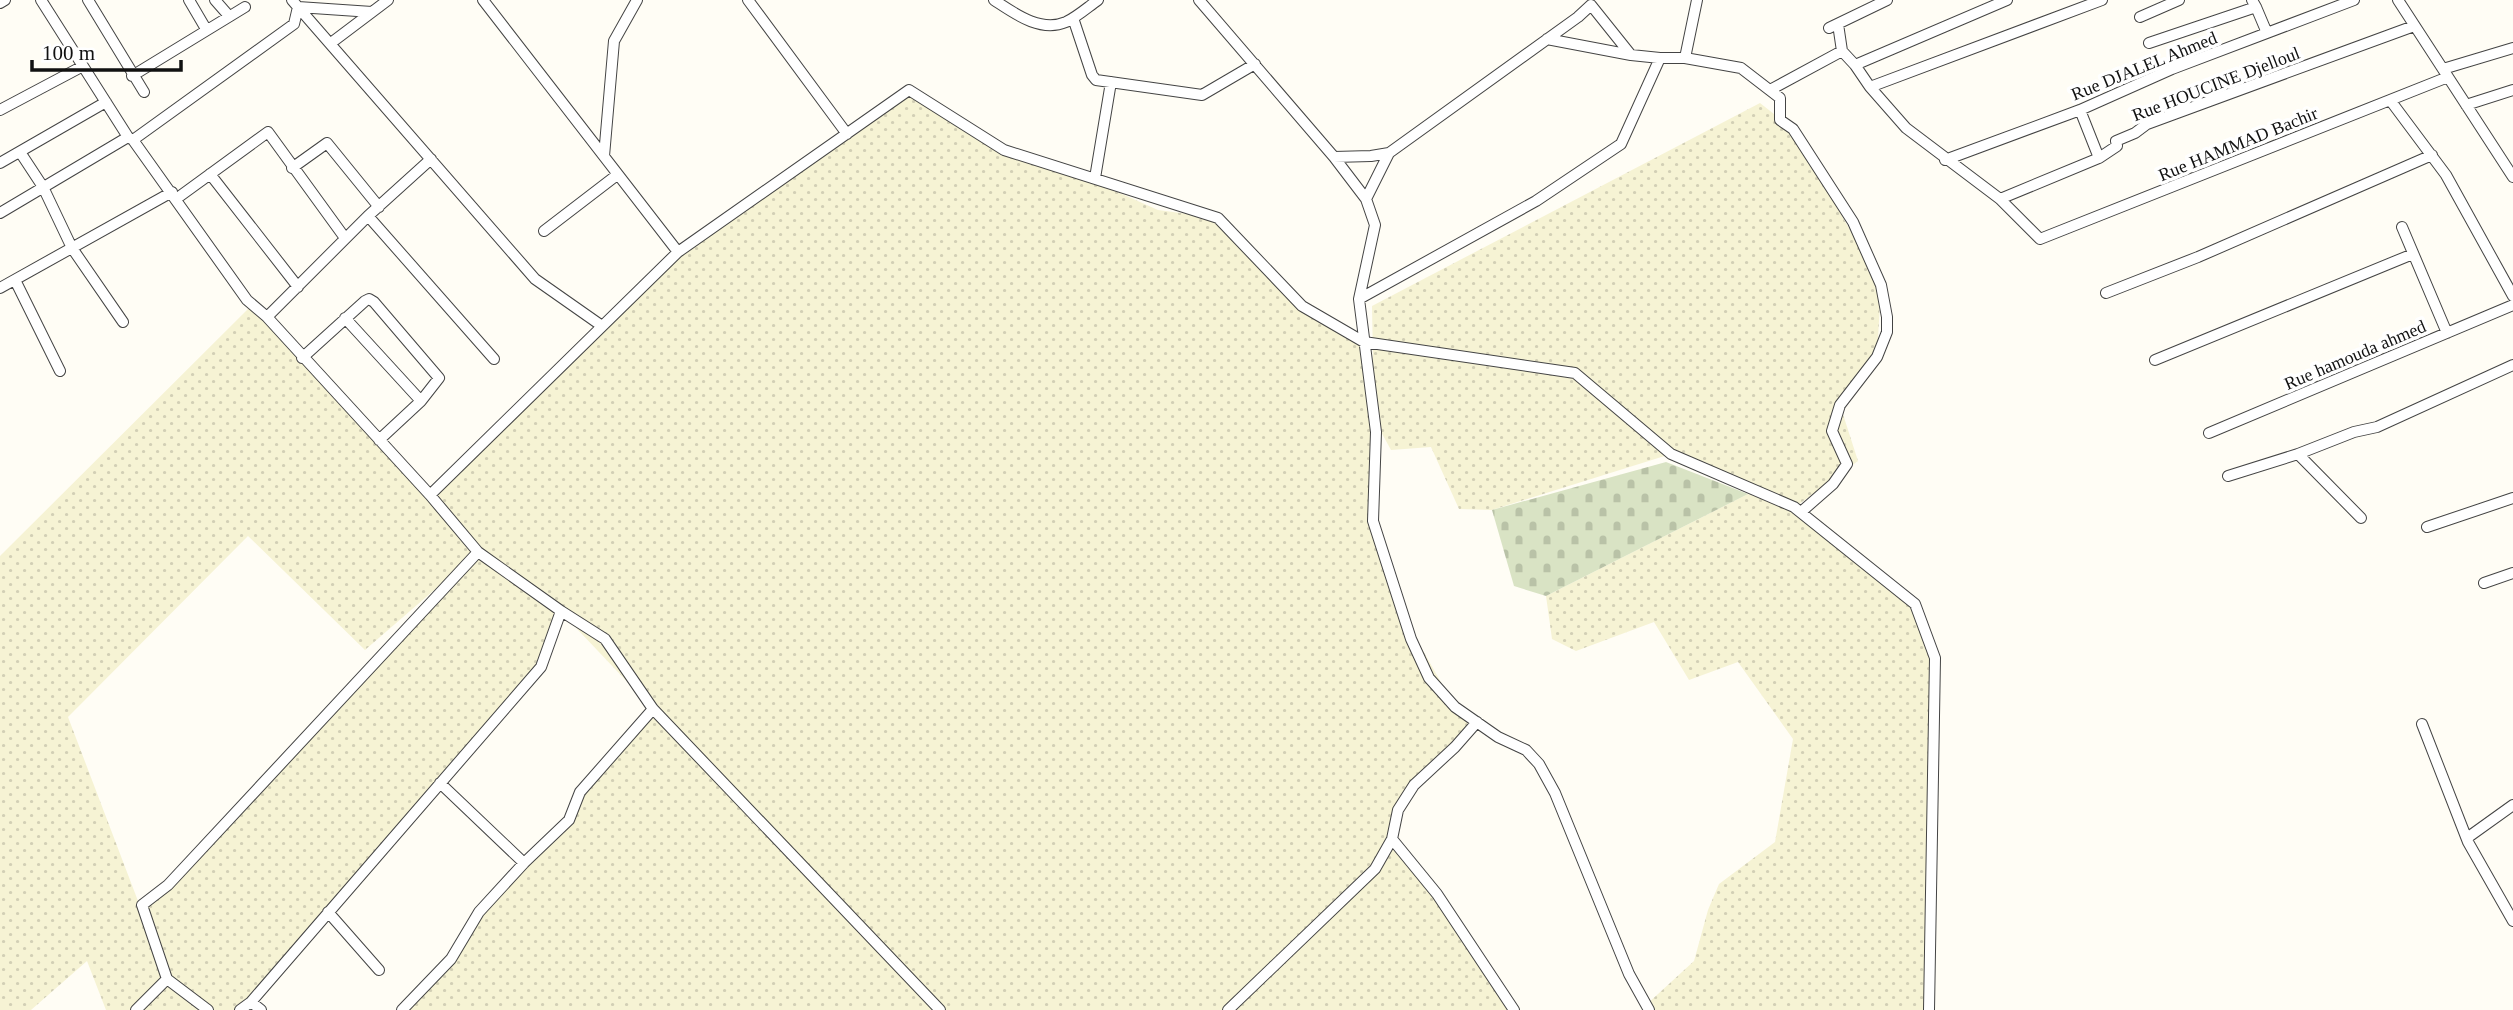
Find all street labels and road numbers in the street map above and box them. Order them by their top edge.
street label: Rue DJALEL Ahmed [2068,28,2220,104]
street label: Rue HOUCINE Djelloul [2129,43,2303,125]
street label: Rue HAMMAD Bachir [2155,103,2321,185]
street label: Rue hamouda ahmed [2281,316,2429,394]

